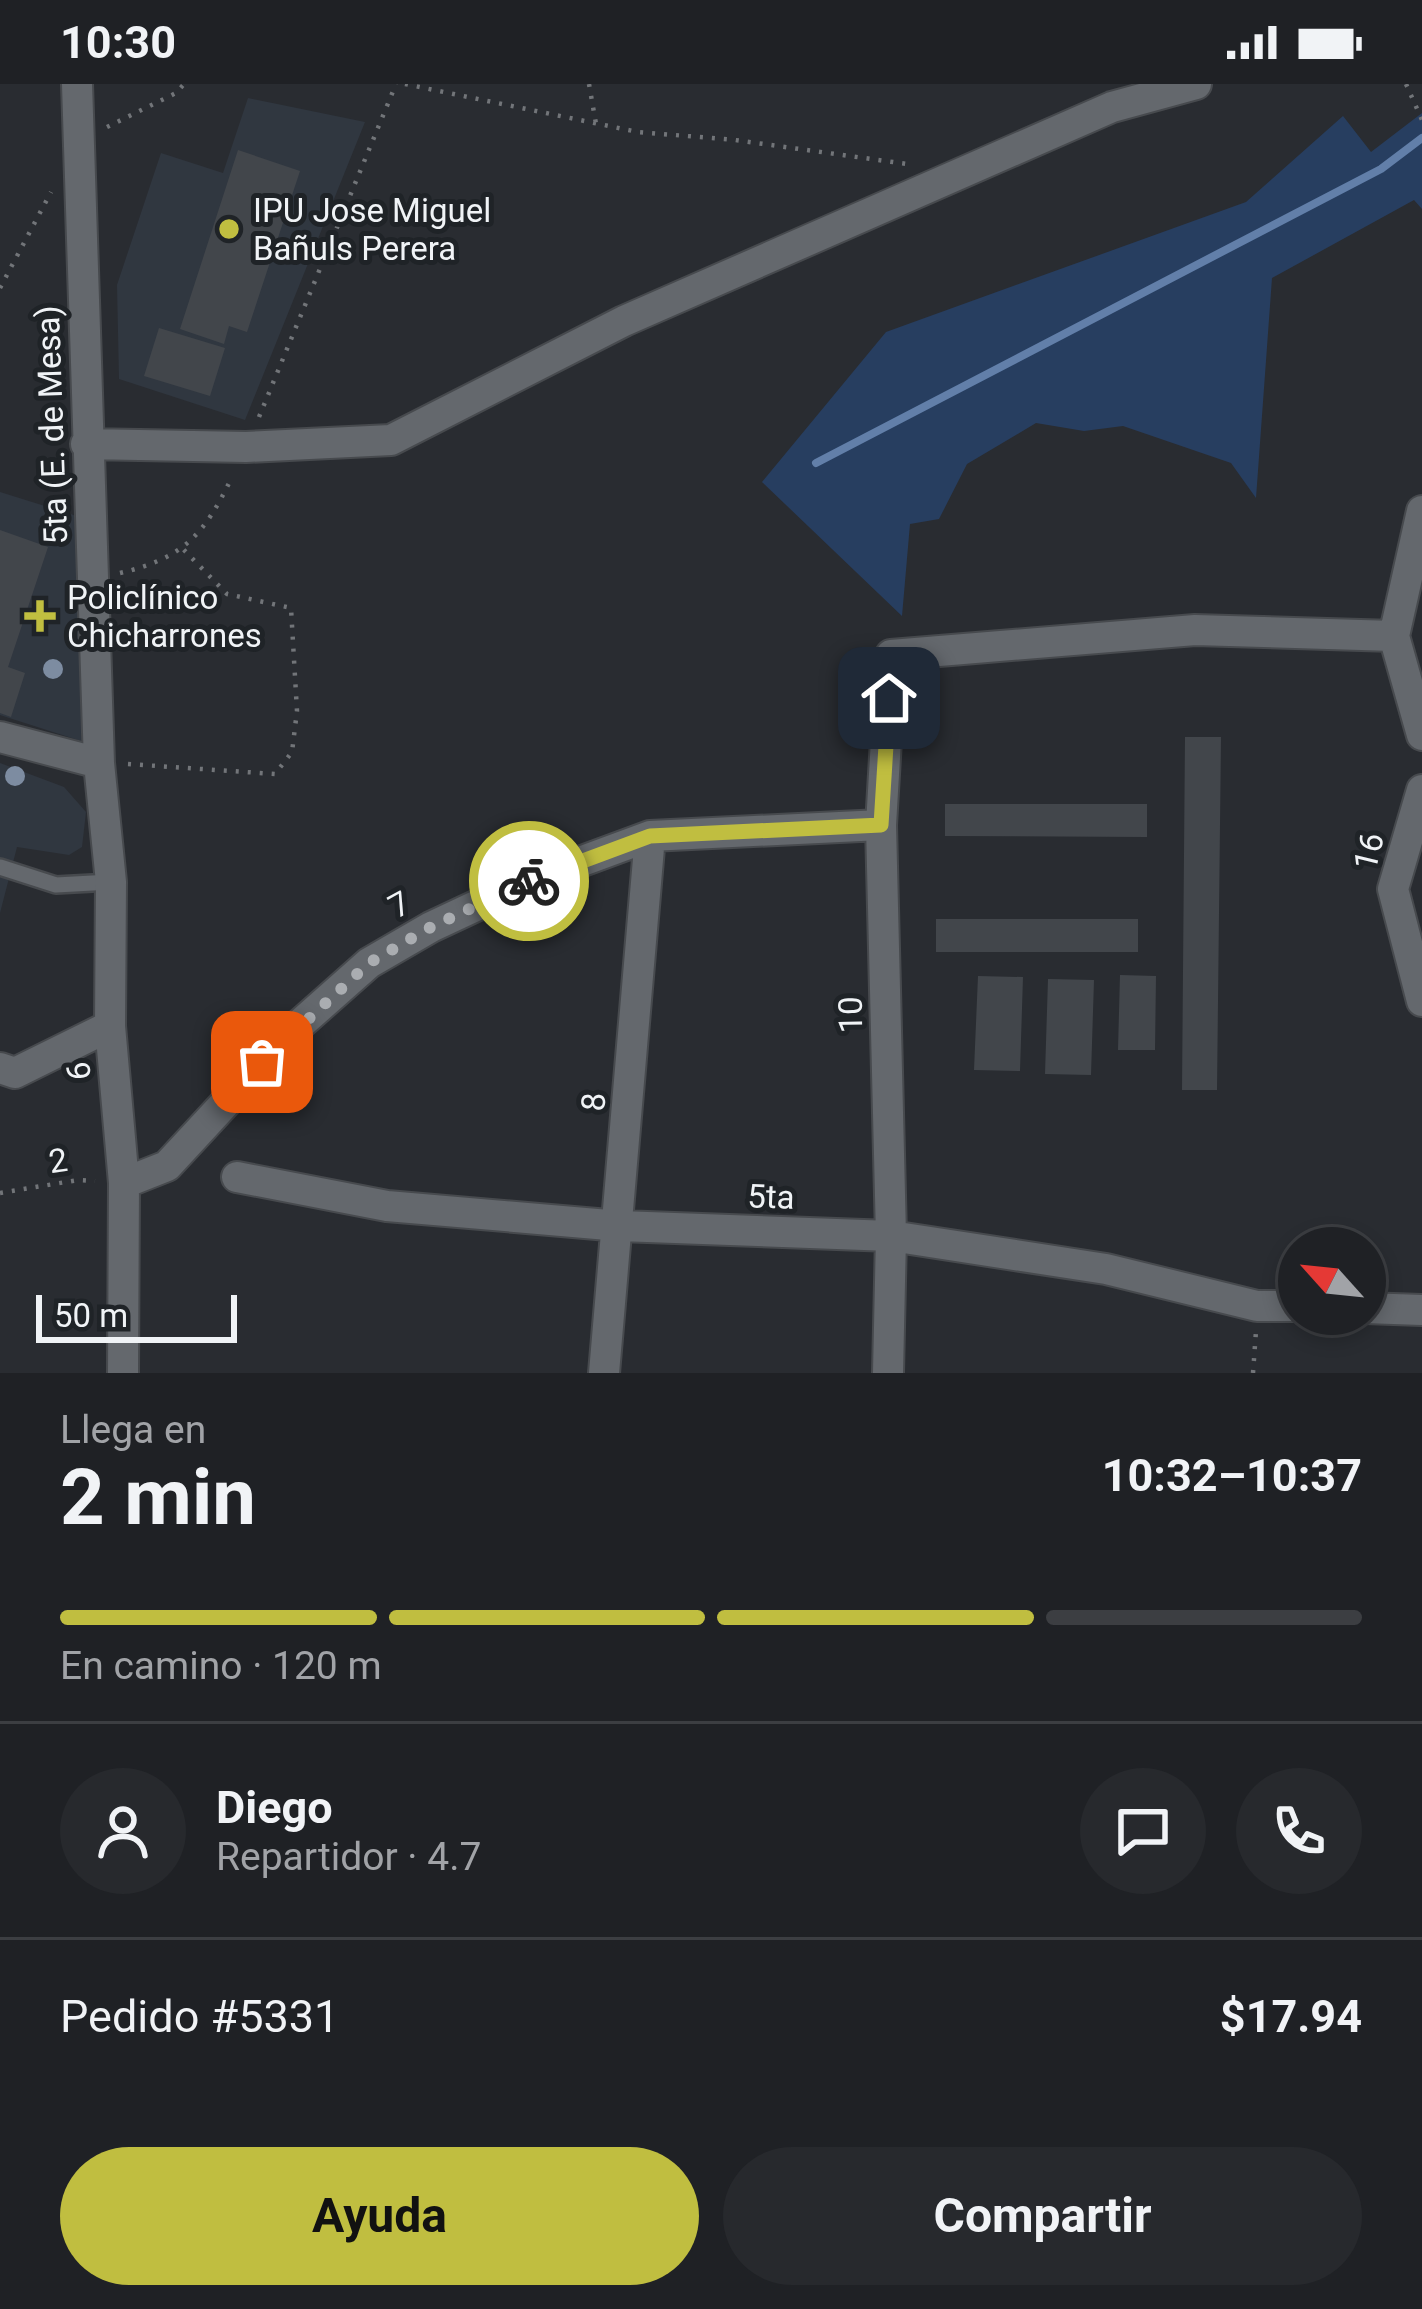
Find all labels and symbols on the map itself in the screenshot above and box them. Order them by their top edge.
place label: IPU Jose Miguel Bañuls Perera [253,191,491,268]
marker: IPU Jose Miguel Bañuls Perera [216,216,242,242]
street label: 5ta (E. de Mesa) [28,305,75,545]
place label: Policlínico Chicharrones [67,578,262,655]
marker: Policlínico Chicharrones [24,600,56,632]
pin [838,647,940,749]
courier [469,821,589,941]
street label: 16 [1345,828,1392,874]
street label: 7 [382,883,417,926]
street label: 10 [831,996,870,1034]
pin [211,1011,313,1113]
street label: 6 [58,1060,99,1082]
street label: 8 [573,1091,614,1113]
street label: 2 [46,1140,70,1181]
street label: 5ta [747,1176,795,1217]
north arrow [1278,1227,1386,1335]
scale bar [36,1289,237,1342]

